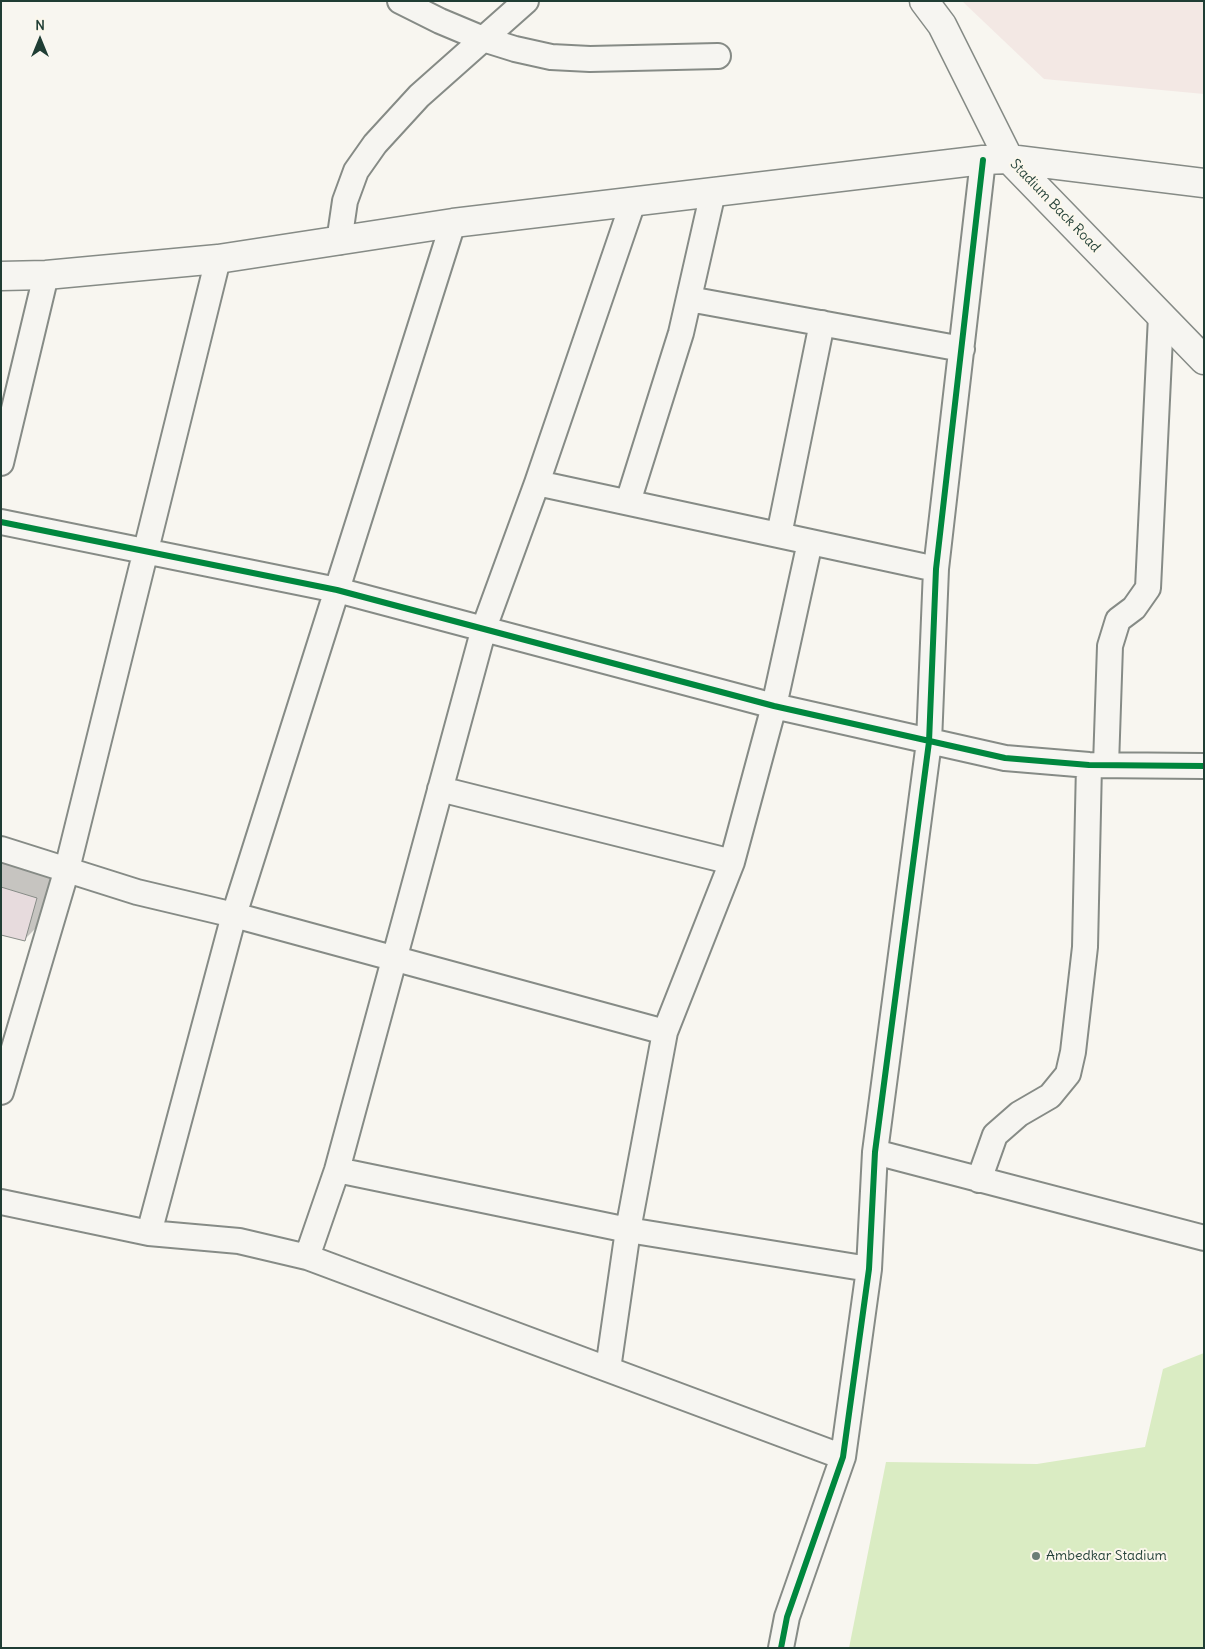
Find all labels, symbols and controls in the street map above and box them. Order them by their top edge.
north arrow [15,15,65,65]
text: N [35,16,45,34]
street label: Stadium Back Road [1006,156,1104,256]
place label: Ambedkar Stadium [1046,1548,1167,1564]
marker: Ambedkar Stadium [1030,1550,1042,1562]

